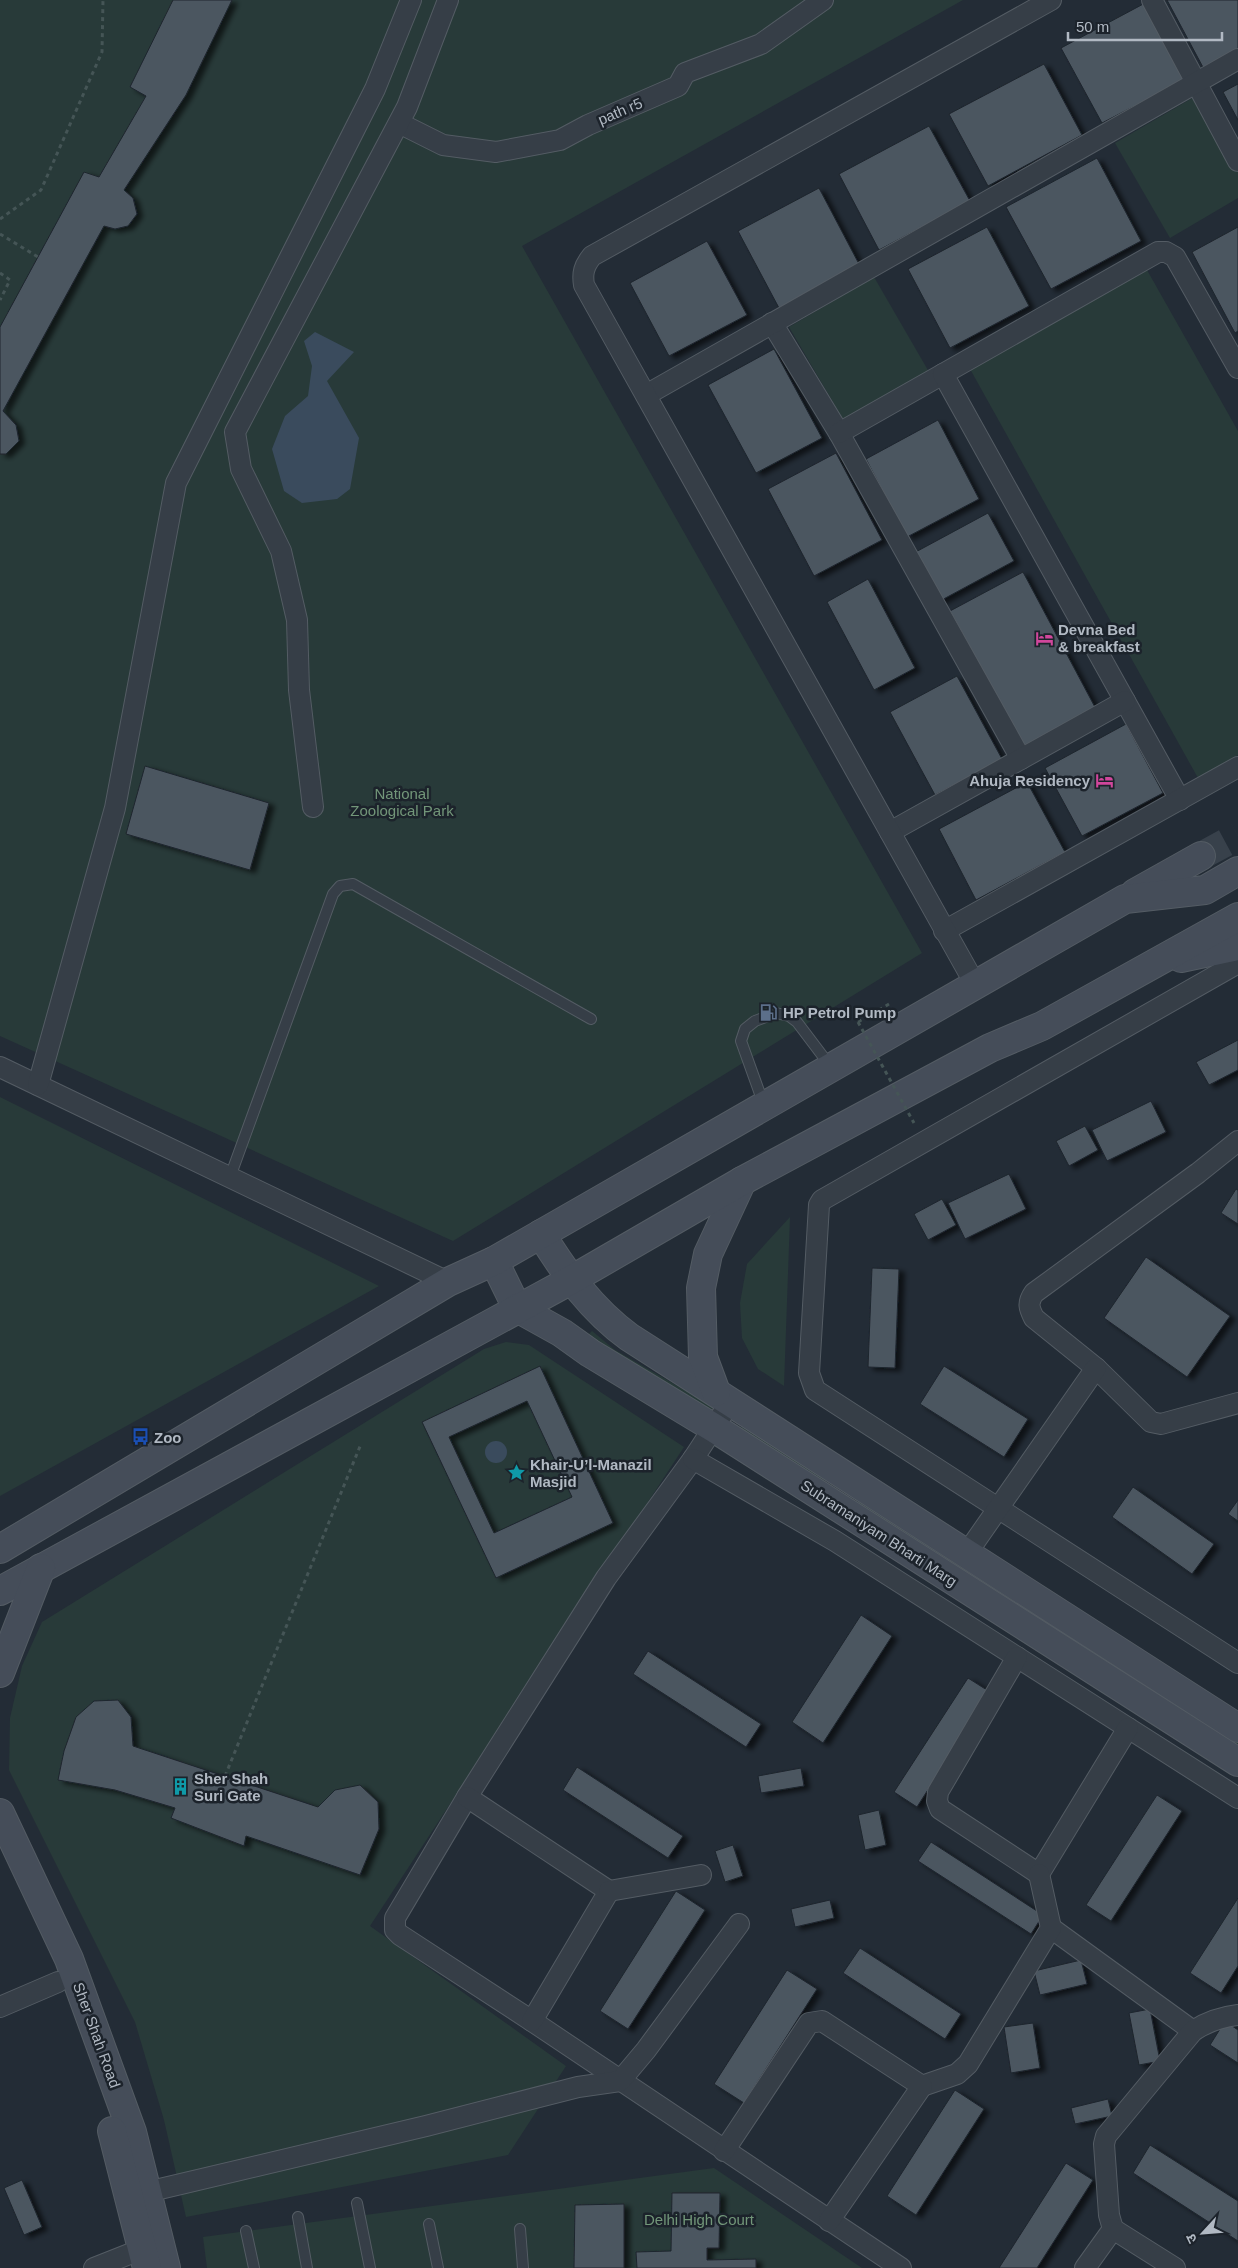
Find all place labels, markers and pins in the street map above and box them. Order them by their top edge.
place label: Devna Bed & breakfast [1058,621,1140,655]
hotel icon: Devna Bed & breakfast [1034,628,1054,648]
hotel icon: Ahuja Residency [1094,770,1114,790]
place label: Ahuja Residency [969,772,1091,789]
fuel station icon: HP Petrol Pump [759,1002,779,1022]
place label: HP Petrol Pump [783,1004,896,1021]
bus stop icon: Zoo [130,1427,150,1447]
place label: Zoo [154,1429,182,1446]
place label: Khair-U’l-Manazil Masjid [530,1456,652,1490]
place icon: Khair-U’l-Manazil Masjid [506,1463,526,1483]
place label: Sher Shah Suri Gate [194,1770,268,1804]
building icon: Sher Shah Suri Gate [170,1777,190,1797]

